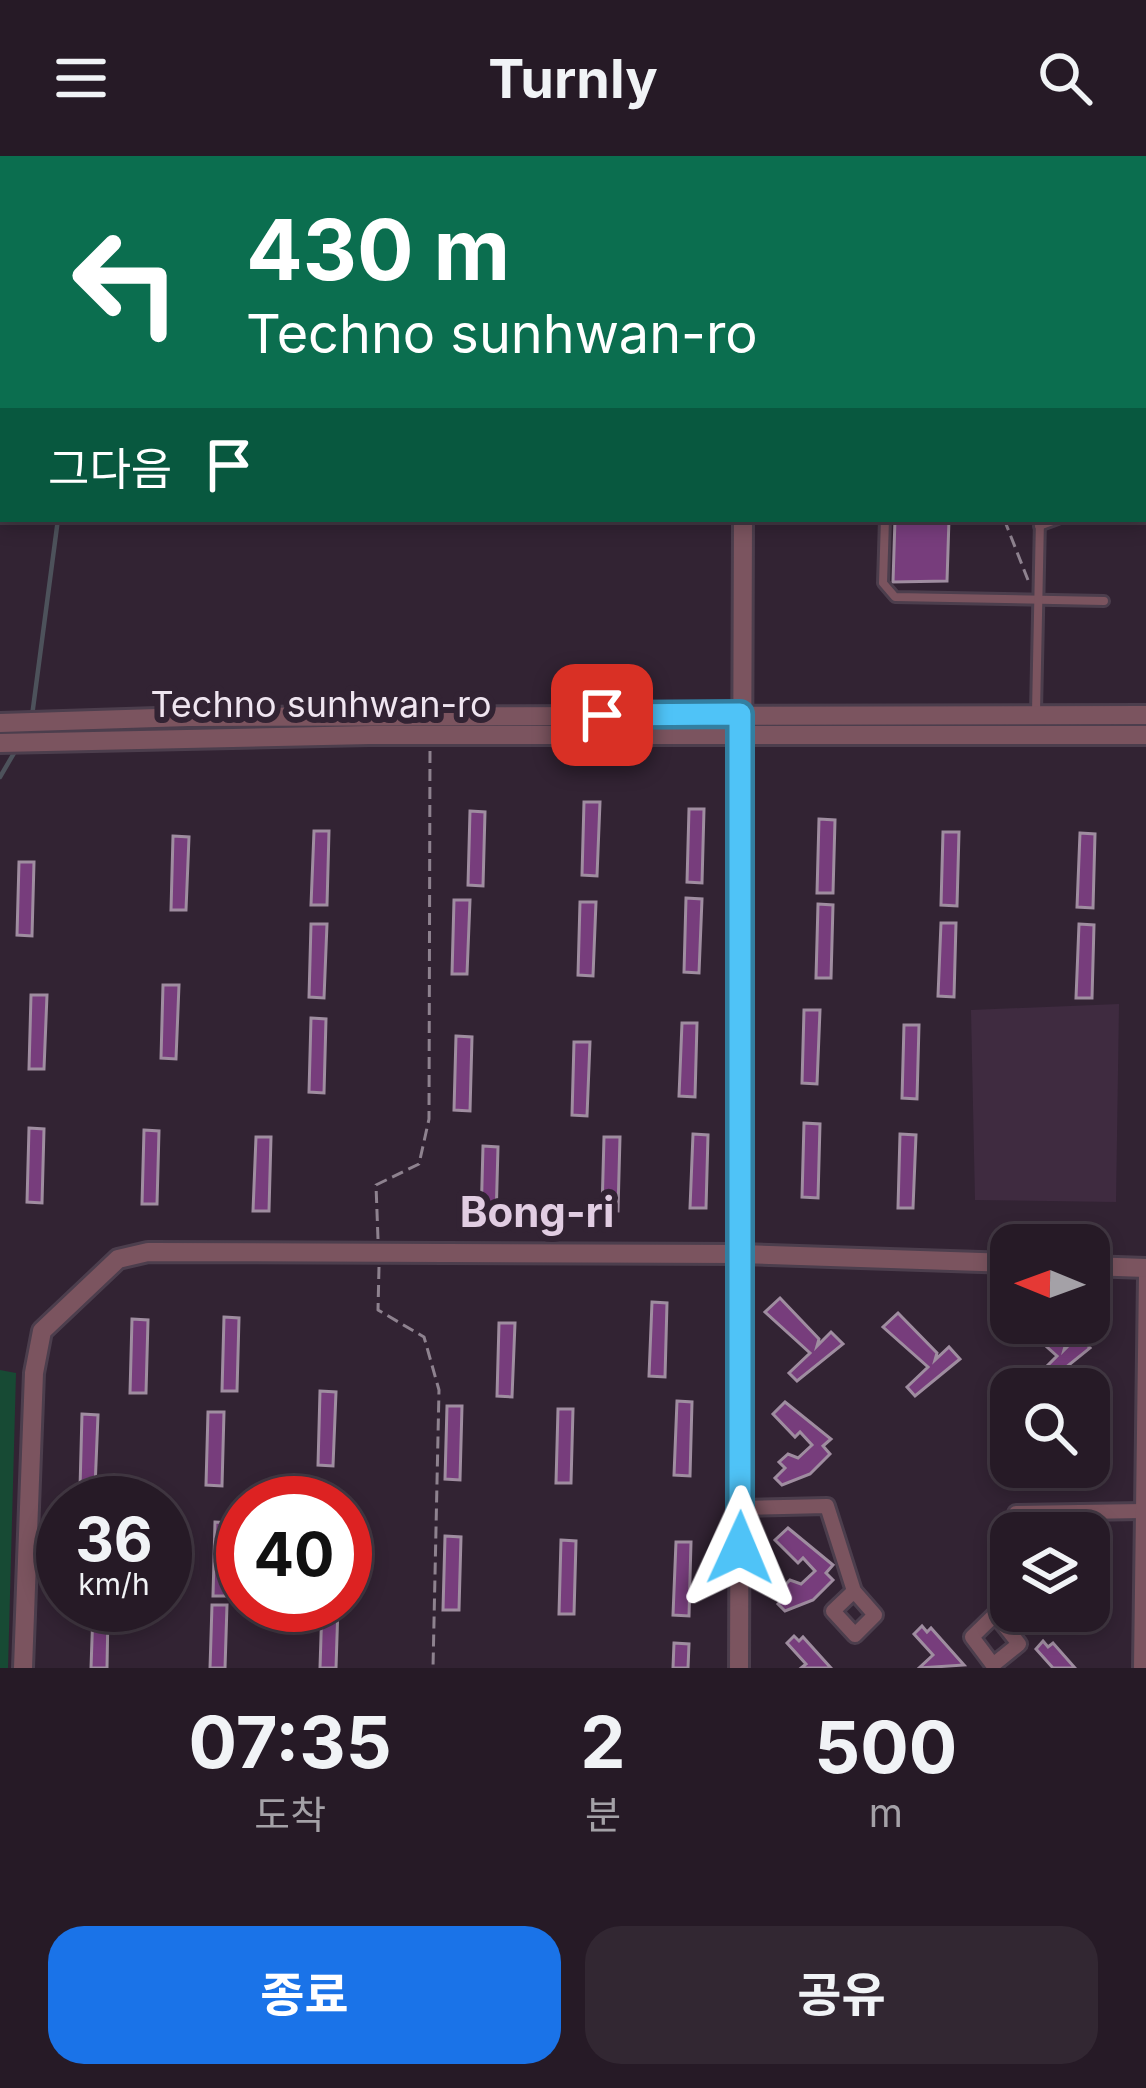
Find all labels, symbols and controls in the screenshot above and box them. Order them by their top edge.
icon: menu [48,45,114,111]
icon: search [1032,45,1098,111]
text: Turnly [488,46,658,111]
text: 430 m [246,199,510,300]
icon: left [48,204,204,360]
text: Techno sunhwan-ro [246,301,758,366]
icon: arrive [196,432,262,498]
text: 그다음 [48,441,172,496]
pin [551,664,653,766]
street label: Techno sunhwan-ro [150,682,492,726]
icon: arrive [569,682,635,748]
district label: Bong-ri [460,1186,614,1237]
north arrow [990,1224,1110,1344]
map controls [990,1224,1110,1632]
button: search [990,1368,1110,1488]
speed limit sign: 40 [216,1476,372,1632]
position arrow [677,1485,803,1611]
text: 36 [75,1503,153,1575]
button: layers [990,1512,1110,1632]
text: km/h [78,1566,150,1602]
text: 07:35 [189,1698,392,1785]
text: 2 [580,1698,626,1785]
text: 500 [814,1703,957,1790]
text: m [869,1789,903,1836]
text: 도착 [254,1791,326,1838]
text: 분 [585,1791,621,1838]
button: 종료 [48,1926,561,2064]
button: 공유 [585,1926,1098,2064]

